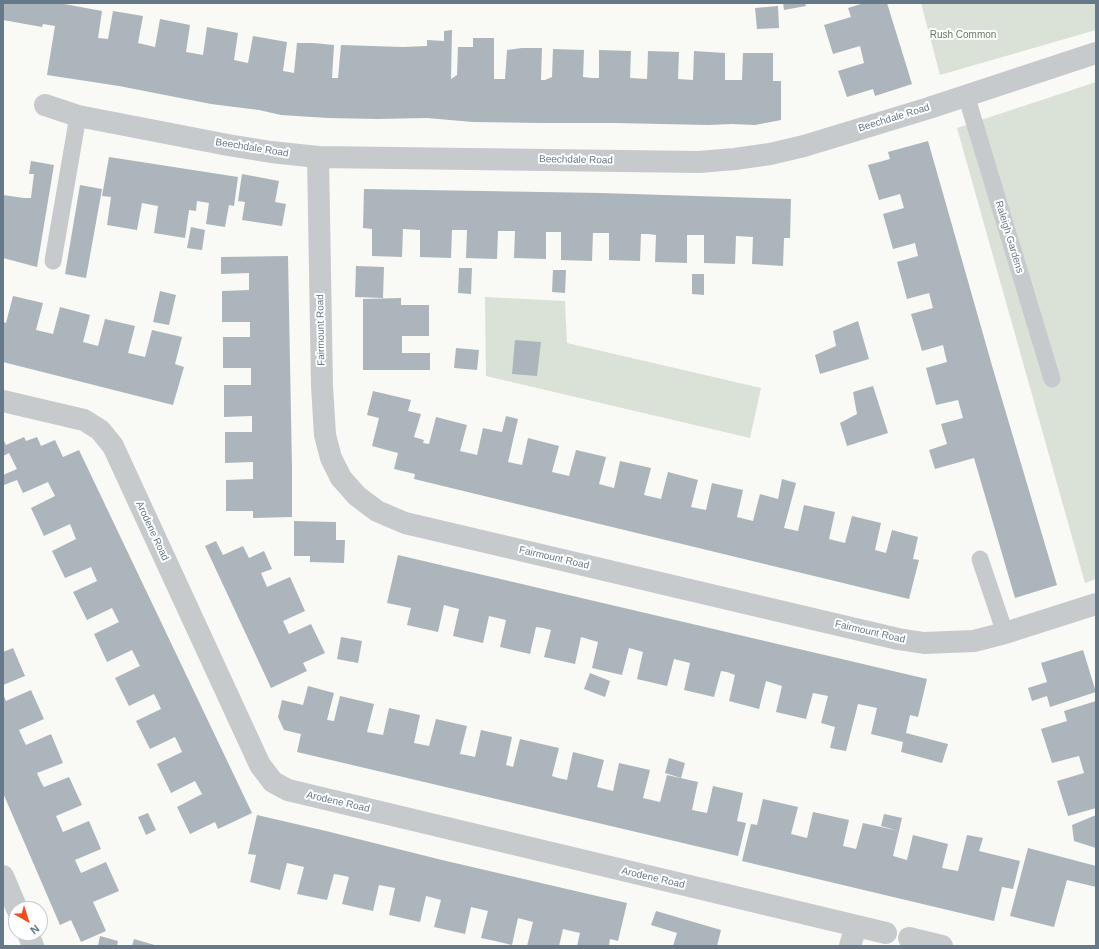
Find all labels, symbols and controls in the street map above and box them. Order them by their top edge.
park label: Rush Common [930,29,996,41]
street label: Beechdale Road [857,101,931,135]
street label: Beechdale Road [215,136,289,160]
street label: Beechdale Road [539,153,613,167]
street label: Raleigh Gardens [992,199,1026,275]
street label: Fairmount Road [314,294,328,366]
street label: Arodene Road [133,499,171,563]
street label: Fairmount Road [518,544,590,572]
street label: Fairmount Road [834,618,906,646]
street label: Arodene Road [305,789,371,815]
street label: Arodene Road [620,865,686,891]
north arrow [8,901,48,941]
text: N [28,922,42,937]

